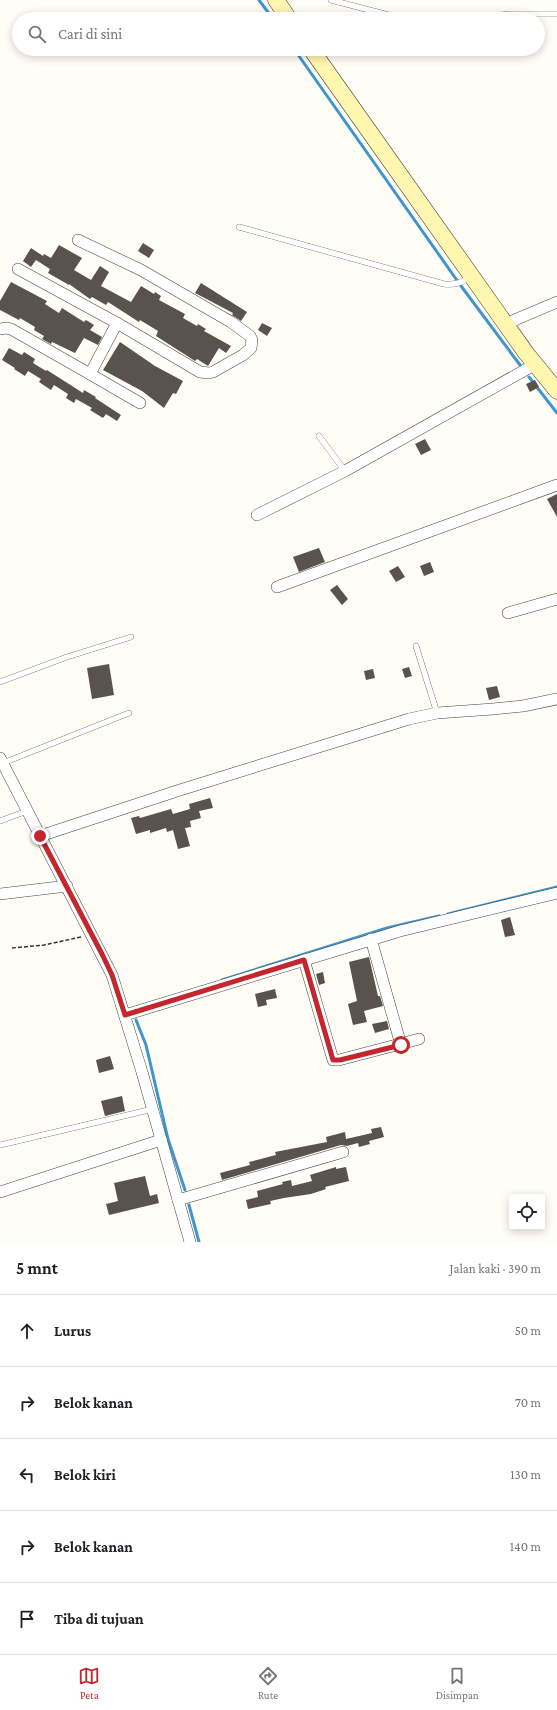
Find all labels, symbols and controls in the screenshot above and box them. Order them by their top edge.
search box [12,12,545,56]
icon: search [26,23,48,45]
text: Cari di sini [58,26,122,42]
route end [31,827,49,845]
route start [392,1036,410,1054]
map controls [509,1194,545,1230]
button: locate [509,1194,545,1230]
text: 5 mnt [16,1259,58,1278]
text: Jalan kaki · 390 m [450,1261,541,1276]
icon: ahead [16,1320,38,1342]
text: Lurus [54,1323,91,1339]
text: 50 m [515,1323,541,1338]
icon: right [16,1392,38,1414]
text: Belok kanan [54,1395,133,1411]
text: 70 m [515,1395,541,1410]
icon: left [16,1464,38,1486]
text: Belok kiri [54,1467,116,1483]
text: 130 m [510,1467,541,1482]
icon: right [16,1536,38,1558]
text: Belok kanan [54,1539,133,1555]
text: 140 m [510,1539,541,1554]
icon: arrive [16,1608,38,1630]
text: Tiba di tujuan [54,1611,144,1627]
tab: Peta [78,1665,100,1701]
tab: Rute [257,1665,279,1701]
tab: Disimpan [436,1665,479,1701]

